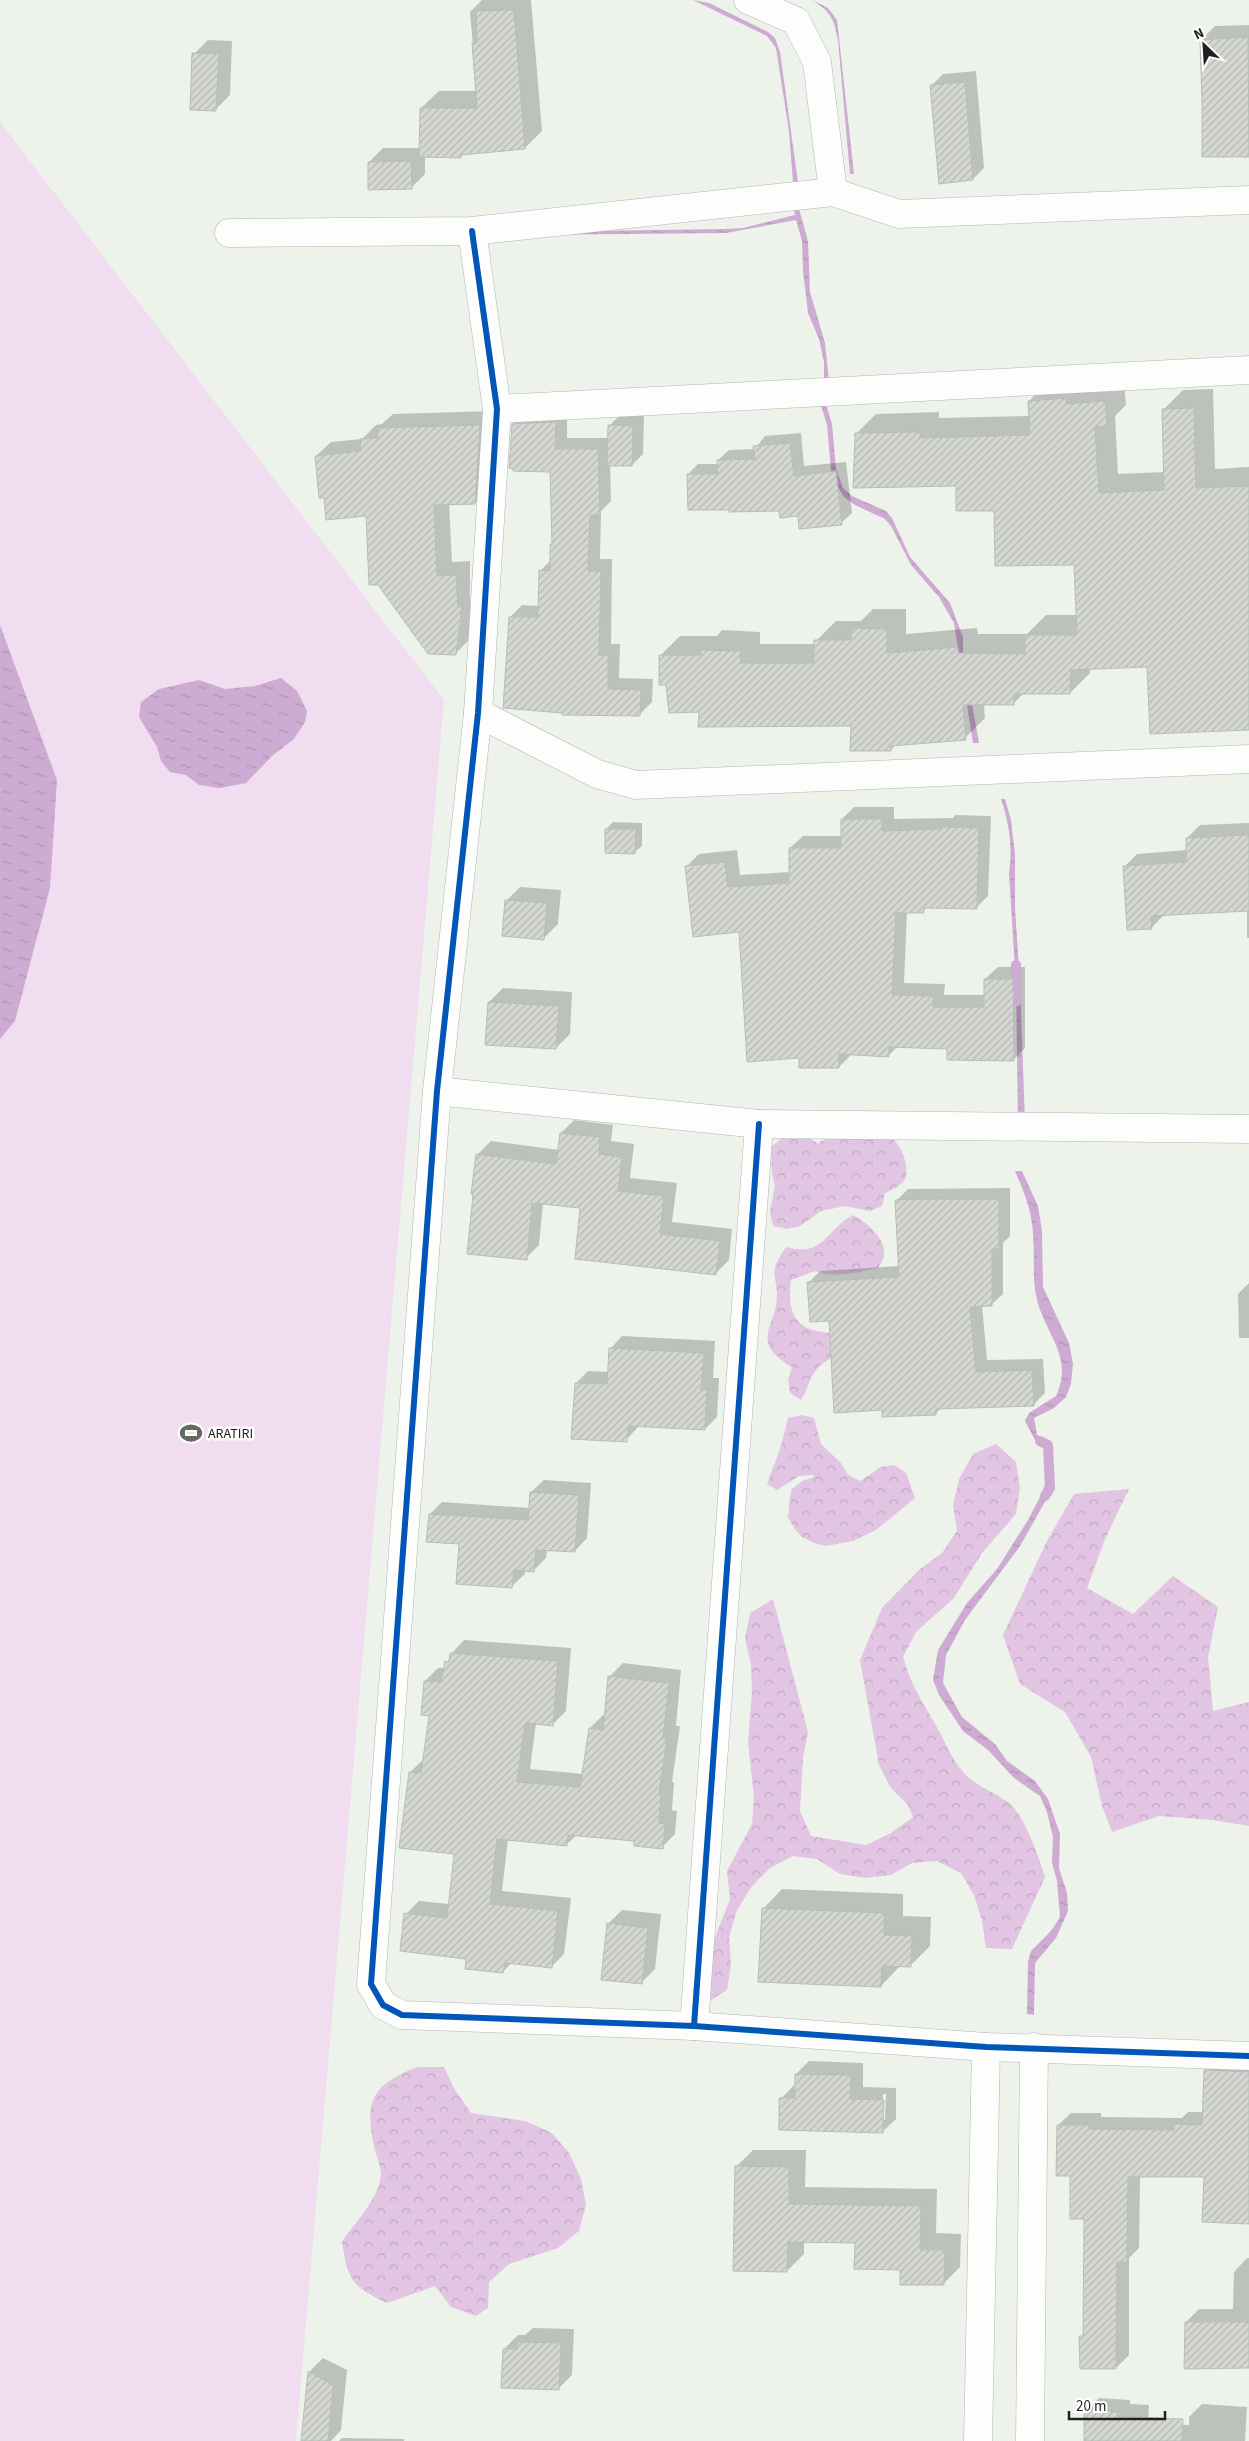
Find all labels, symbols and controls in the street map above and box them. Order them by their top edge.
north arrow [1179,20,1229,70]
text: N [1190,23,1207,45]
sports icon: ARATIRI [178,1420,204,1446]
place label: ARATIRI [208,1424,253,1444]
scale bar [1069,2388,1165,2420]
text: 20 m [1076,2396,1106,2417]

